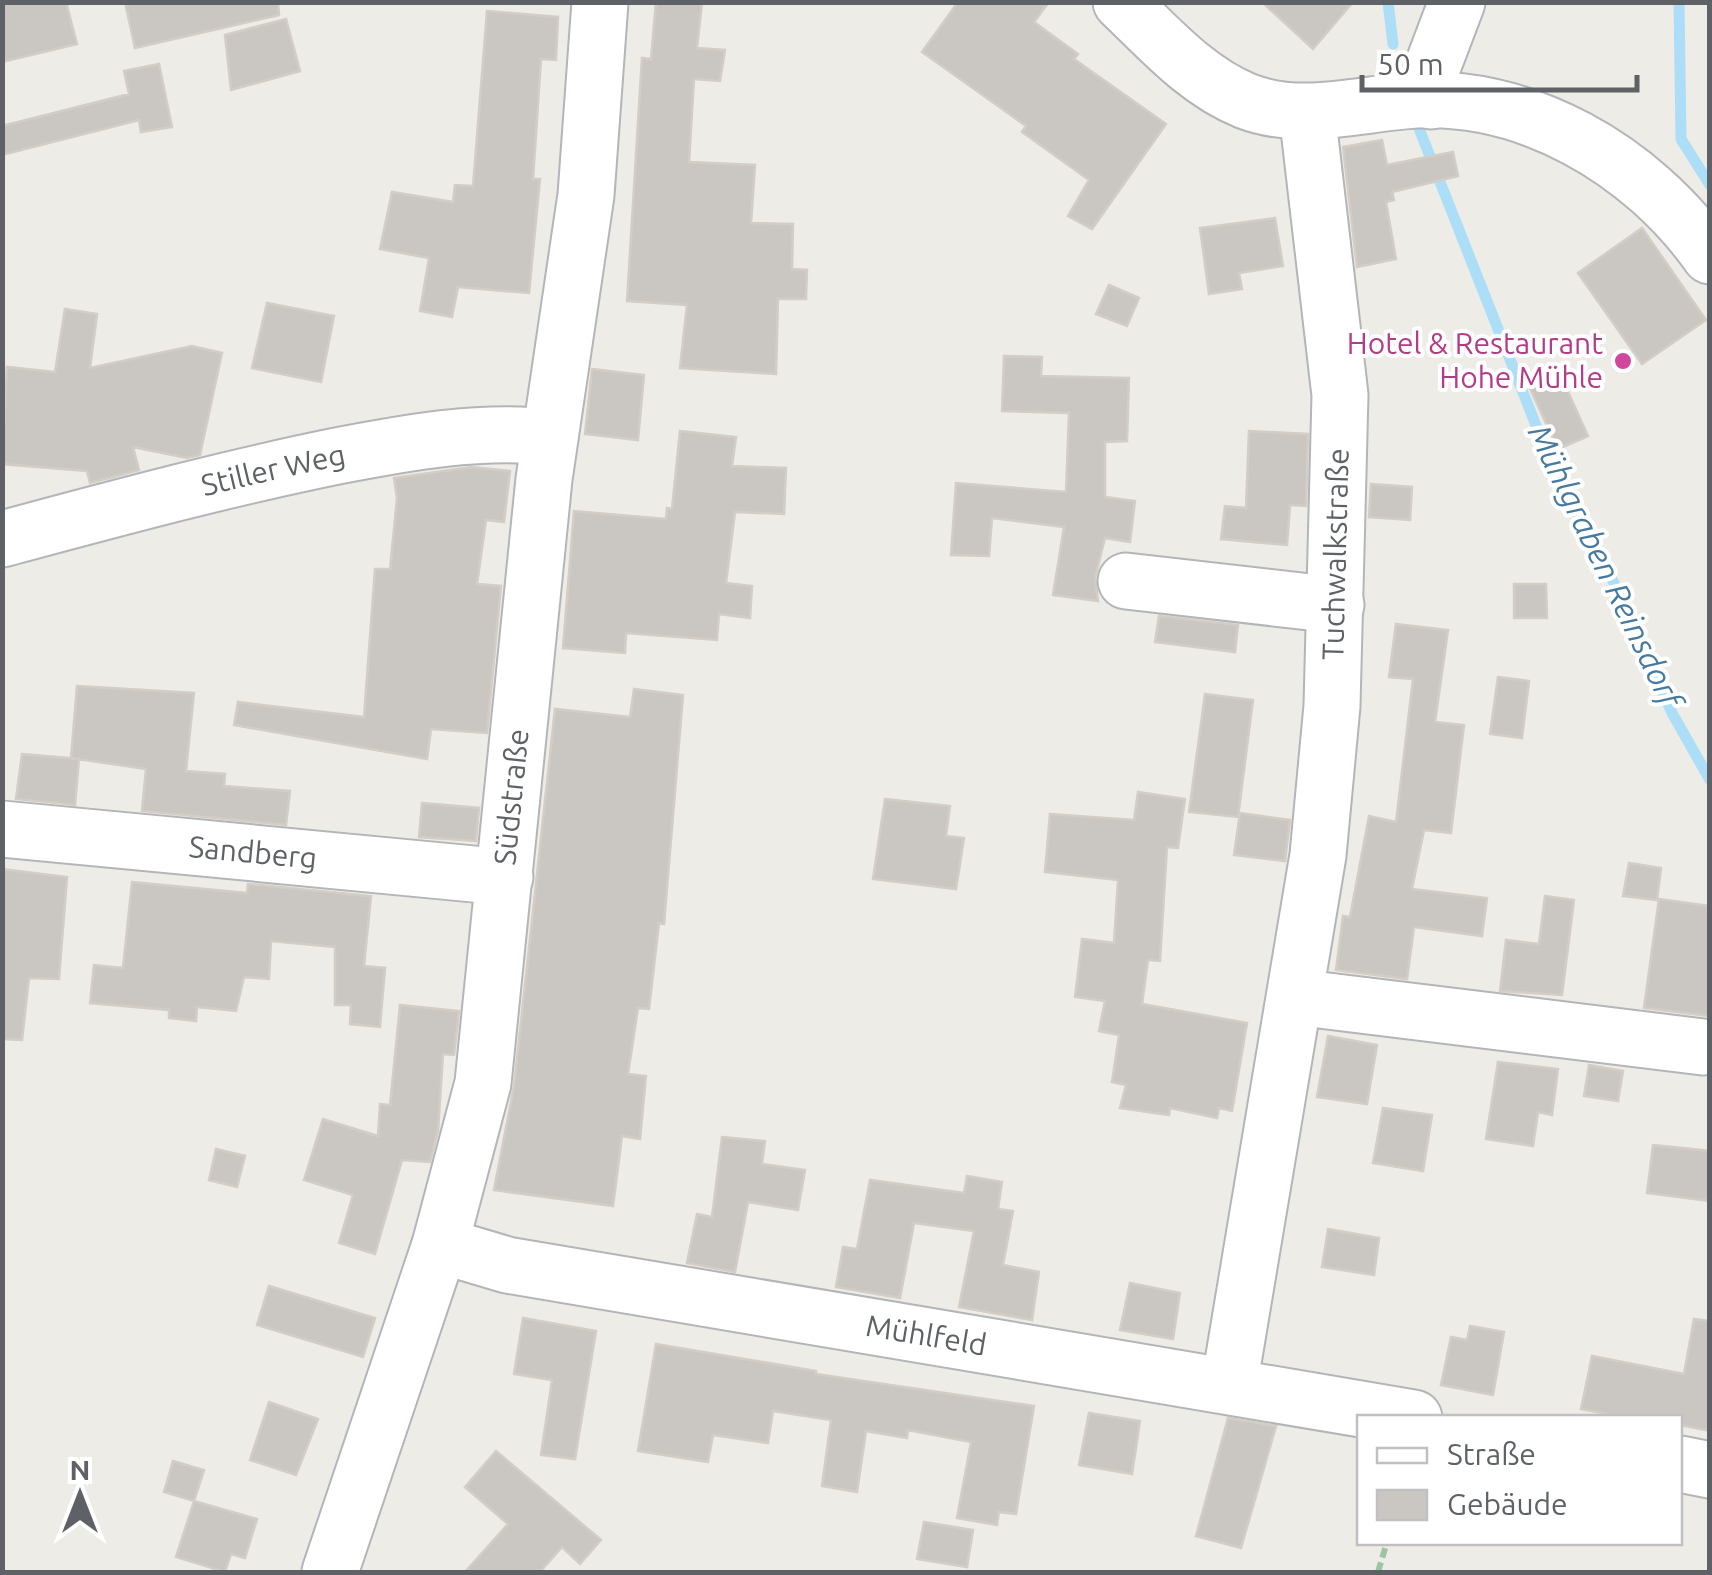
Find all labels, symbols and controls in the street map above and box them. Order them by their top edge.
scale bar [1362,30,1637,92]
text: 50 m [1377,47,1444,81]
place label: Hotel & Restaurant Hohe Mühle [1347,326,1603,394]
marker: Hotel & Restaurant Hohe Mühle [1612,350,1634,372]
water label: Mühlgraben Reinsdorf [1522,418,1692,716]
street label: Stiller Weg [198,437,348,502]
street label: Tuchwalkstraße [1315,448,1355,660]
street label: Südstraße [487,727,535,867]
street label: Sandberg [187,829,319,875]
street label: Mühlfeld [864,1308,989,1362]
legend [1357,1415,1682,1545]
text: Straße [1447,1437,1536,1471]
north arrow [30,1445,130,1545]
text: N [70,1454,90,1485]
text: Gebäude [1447,1487,1568,1521]

